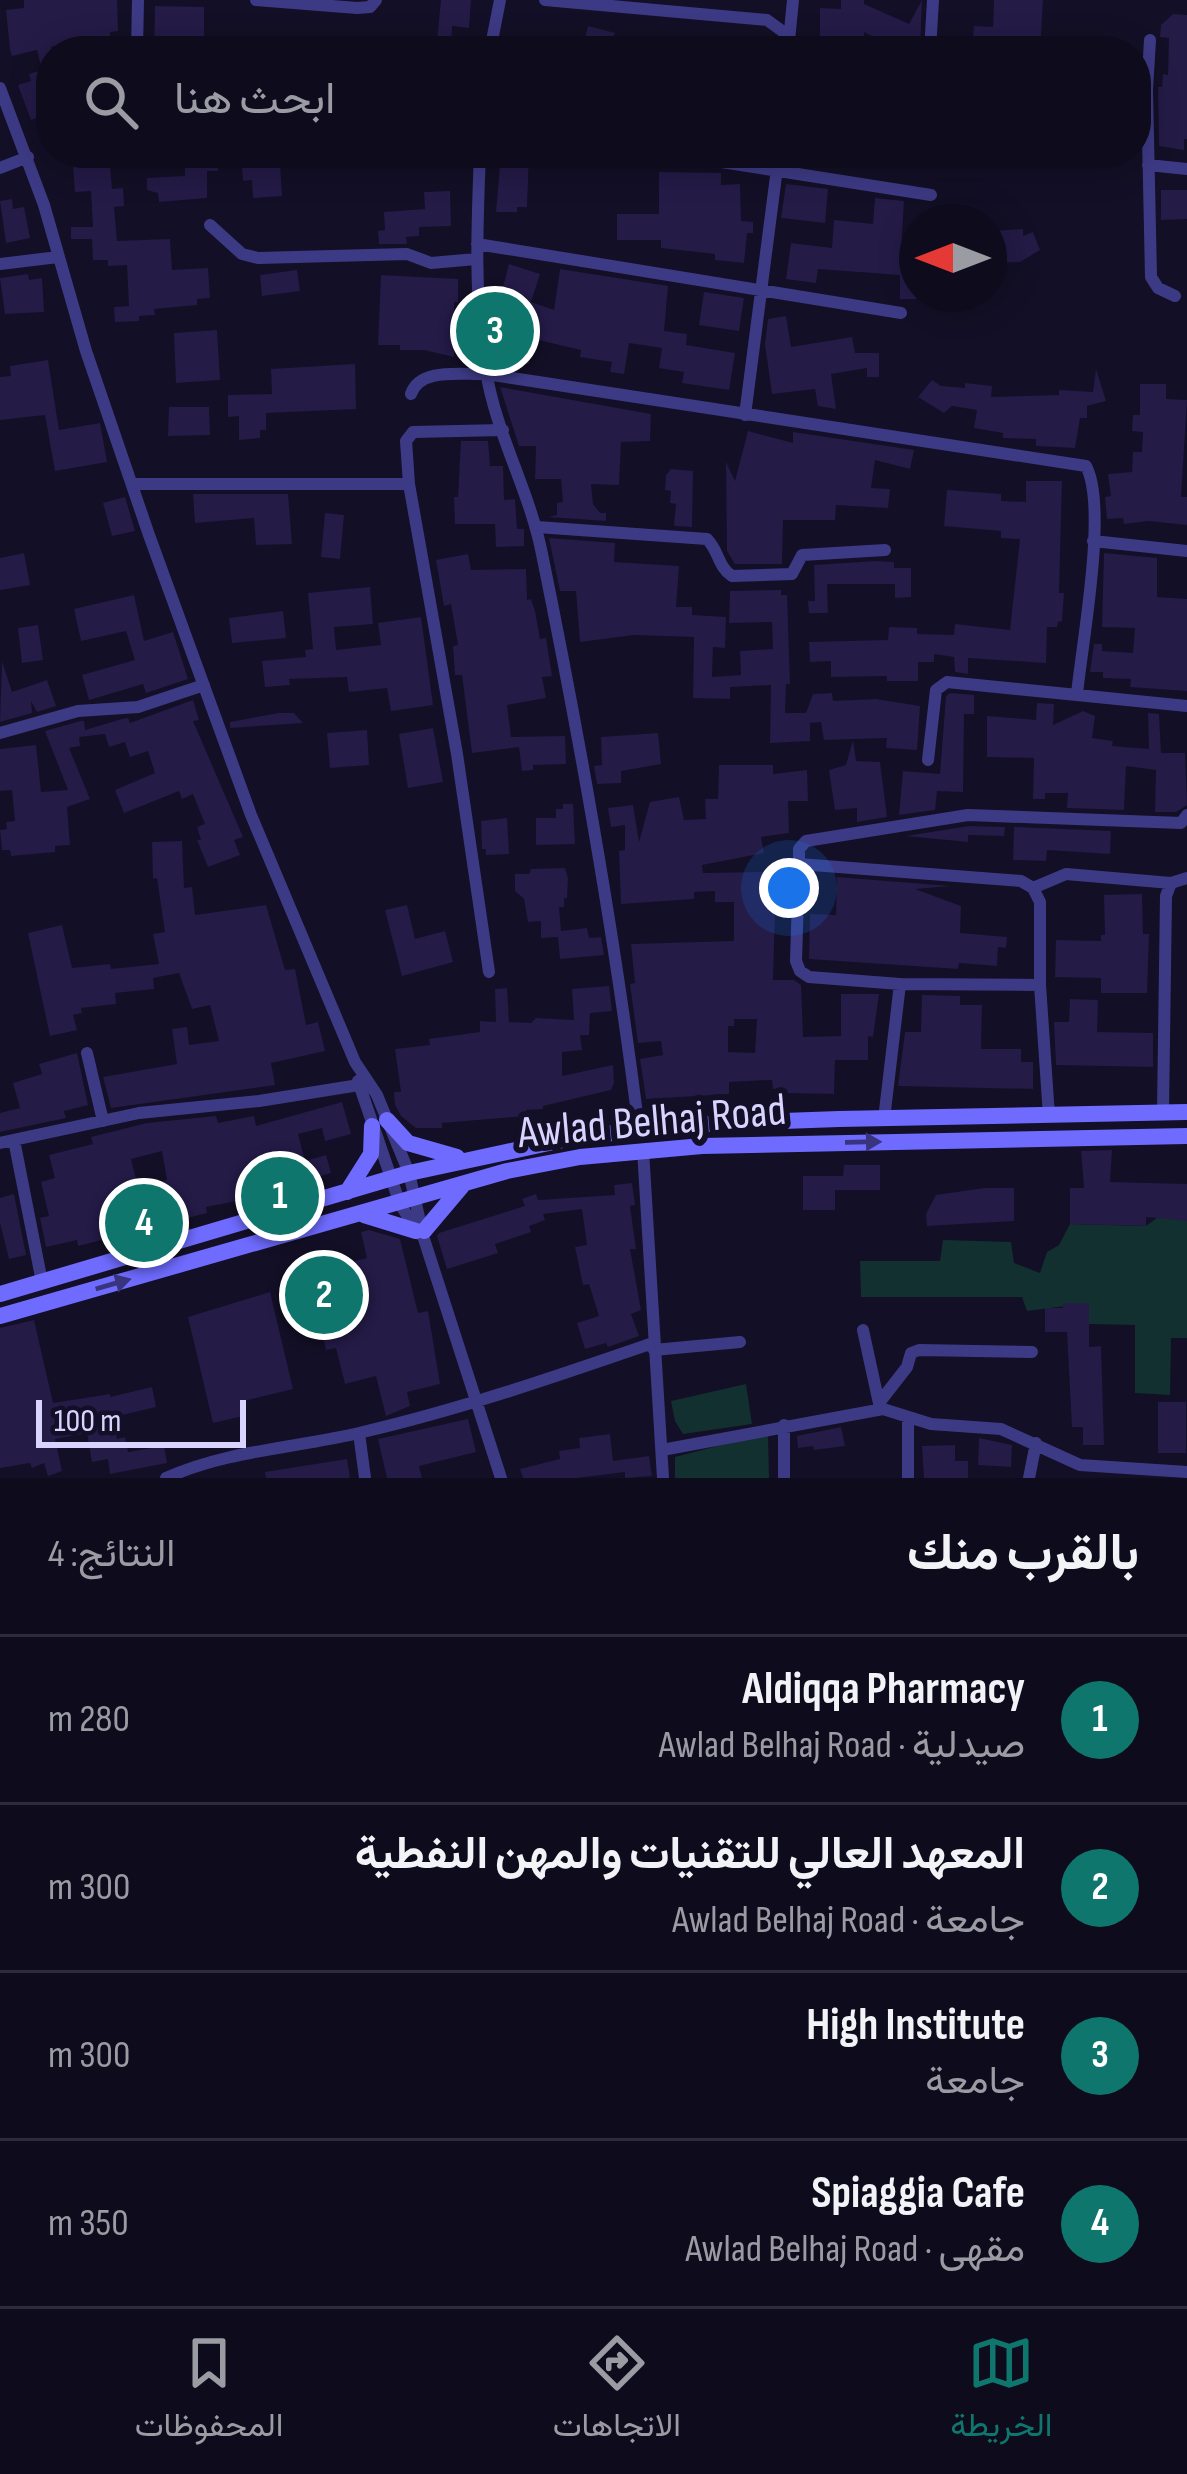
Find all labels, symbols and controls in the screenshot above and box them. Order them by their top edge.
search box [36,36,1151,168]
icon: search [78,69,144,135]
text: ابحث هنا [174,72,336,127]
north arrow [899,204,1007,312]
pin: 3 [456,286,534,376]
your location [759,858,819,918]
street label: Awlad Belhaj Road [515,1083,788,1161]
one-way arrow [845,1133,883,1152]
pin: 1 [241,1151,319,1241]
pin: 4 [105,1178,183,1268]
pin: 2 [285,1250,363,1340]
one-way arrow [95,1274,131,1292]
scale bar [36,1394,246,1447]
text: 100 m [54,1401,121,1441]
text: بالقرب منك [907,1523,1139,1584]
text: النتائج: 4 [48,1531,175,1578]
text: Aldiqqa Pharmacy [742,1662,1025,1717]
text: 280 m [48,1696,130,1743]
text: 1 [1092,1696,1108,1743]
text: صيدلية · Awlad Belhaj Road [659,1722,1025,1769]
text: المعهد العالي للتقنيات والمهن النفطية [355,1827,1025,1882]
text: 300 m [48,1864,130,1911]
text: 2 [1091,1864,1109,1911]
text: جامعة · Awlad Belhaj Road [672,1897,1025,1944]
text: High Institute [806,1998,1025,2053]
text: 300 m [48,2032,130,2079]
text: 3 [1091,2032,1109,2079]
text: جامعة [925,2058,1025,2105]
text: Spiaggia Cafe [811,2166,1025,2221]
text: 350 m [48,2200,129,2247]
text: 4 [1091,2200,1109,2247]
text: مقهى · Awlad Belhaj Road [685,2226,1025,2273]
tab: المحفوظات [135,2330,283,2454]
tab: الاتجاهات [553,2330,681,2454]
tab: الخريطة [950,2330,1052,2454]

